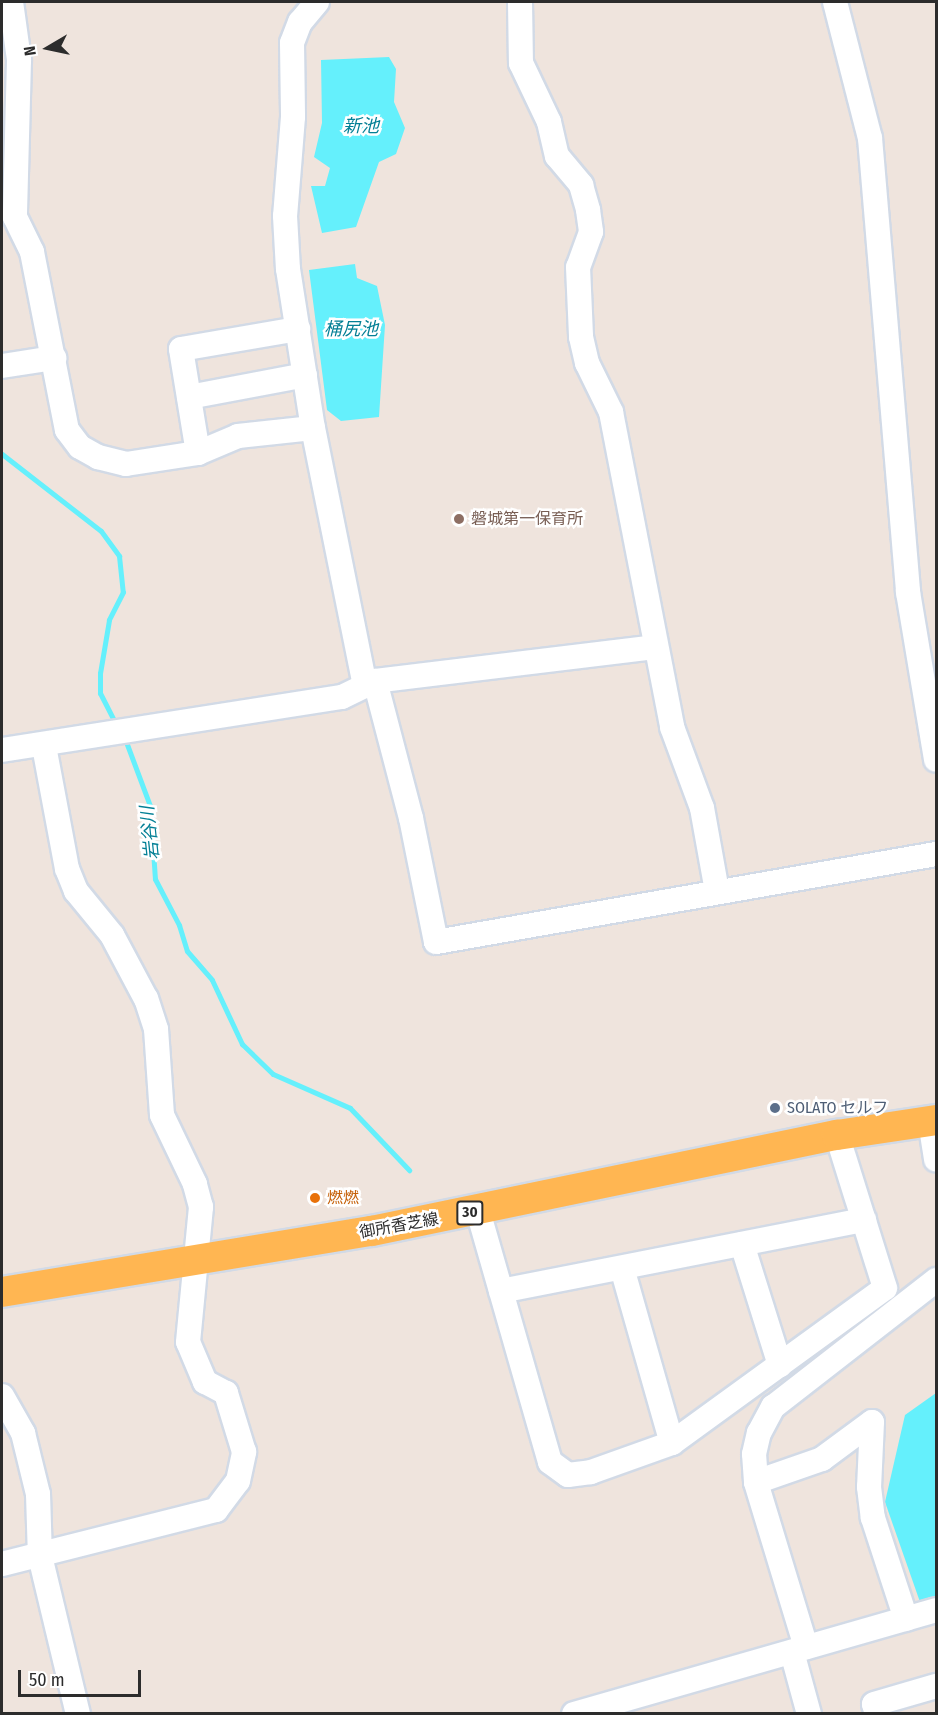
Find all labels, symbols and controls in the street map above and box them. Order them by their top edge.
north arrow [18,18,78,78]
text: N [20,45,40,57]
water label: 新池 [343,115,379,137]
water label: 桶尻池 [324,318,378,340]
place label: 磐城第一保育所 [471,509,583,529]
marker: 磐城第一保育所 [452,512,466,526]
water label: 岩谷川 [136,805,164,861]
place label: SOLATO セルフ [787,1098,888,1118]
marker: SOLATO セルフ [768,1101,782,1115]
place label: 燃燃 [327,1188,359,1208]
marker: 燃燃 [308,1191,322,1205]
road number: 30 [455,1201,485,1225]
street label: 御所香芝線 [358,1210,440,1242]
scale bar [21,1658,144,1696]
text: 50 m [29,1669,65,1691]

